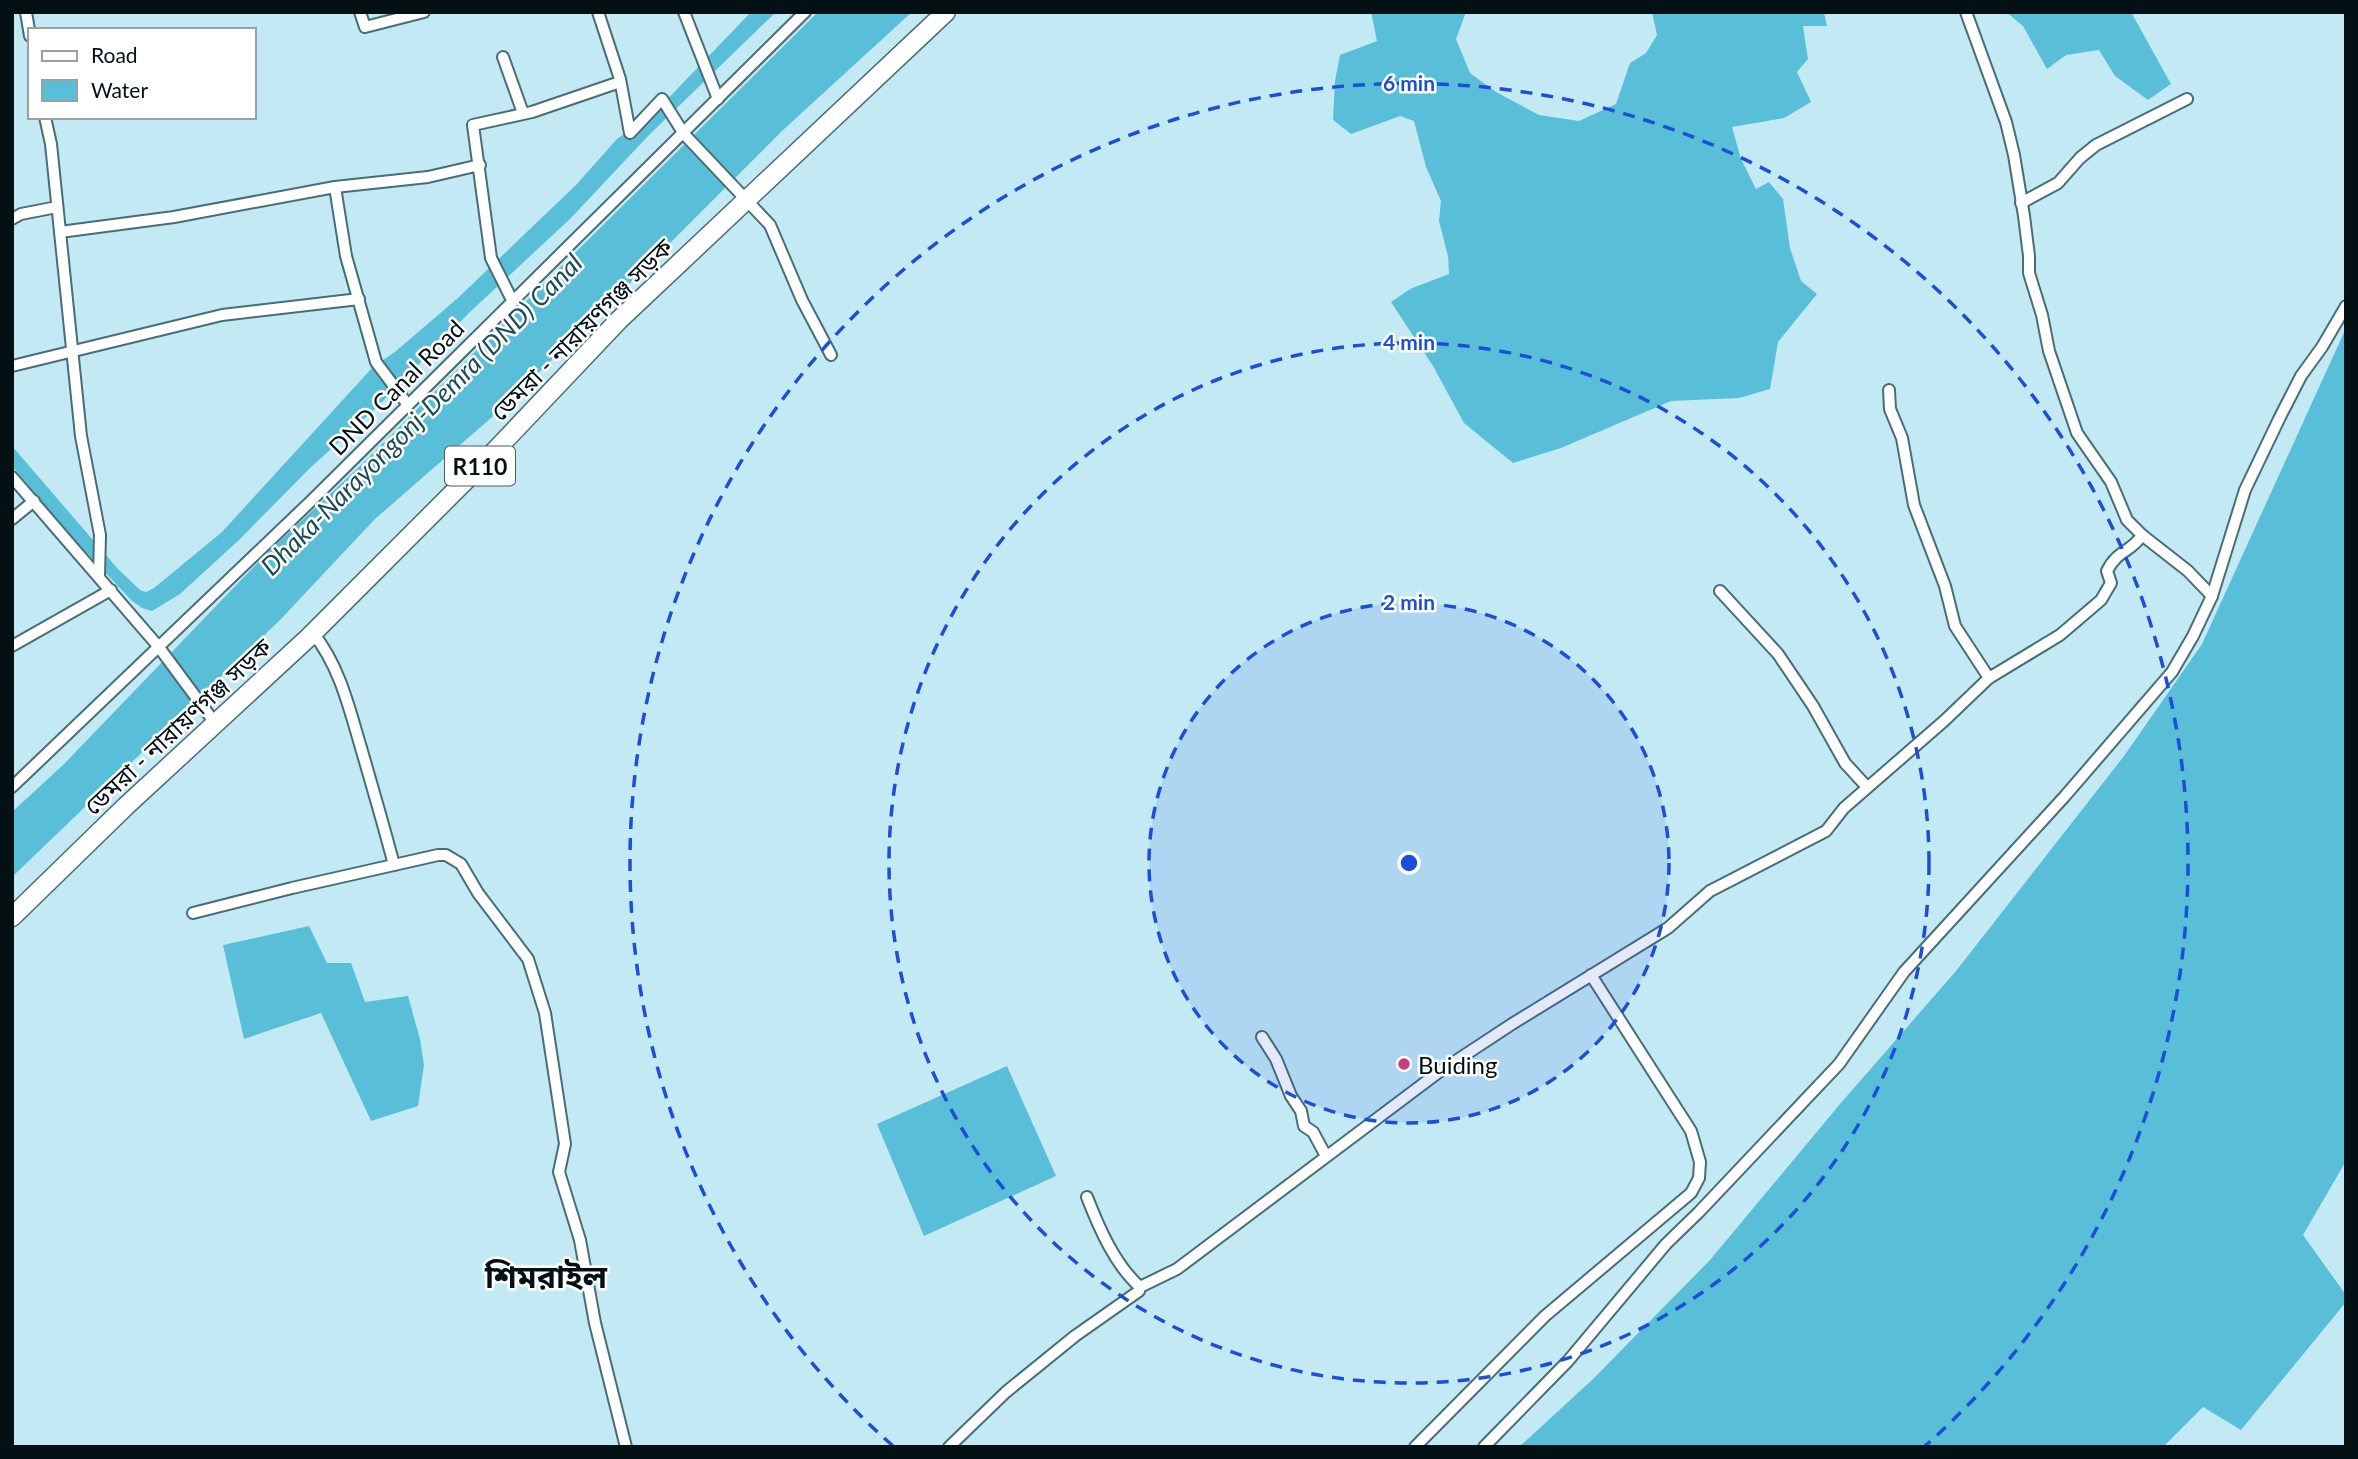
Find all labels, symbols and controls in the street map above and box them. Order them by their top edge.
legend [28,28,256,119]
text: Road [91,42,138,67]
text: 6 min [1383,70,1435,95]
text: Water [91,77,148,102]
street label: ডেমরা - নারায়ণগঞ্জ সড়ক [484,232,678,426]
water label: Dhaka-Narayongonj-Demra (DND) Canal [254,246,589,581]
street label: DND Canal Road [322,313,470,461]
text: 4 min [1383,329,1435,354]
road number: R110 [445,446,515,486]
text: 2 min [1383,589,1435,614]
street label: ডেমরা - নারায়ণগঞ্জ সড়ক [77,631,277,820]
centre of rings [1397,851,1421,875]
place label: Buiding [1418,1050,1497,1079]
marker: Buiding [1396,1056,1412,1072]
district label: শিমরাইল [484,1256,608,1295]

